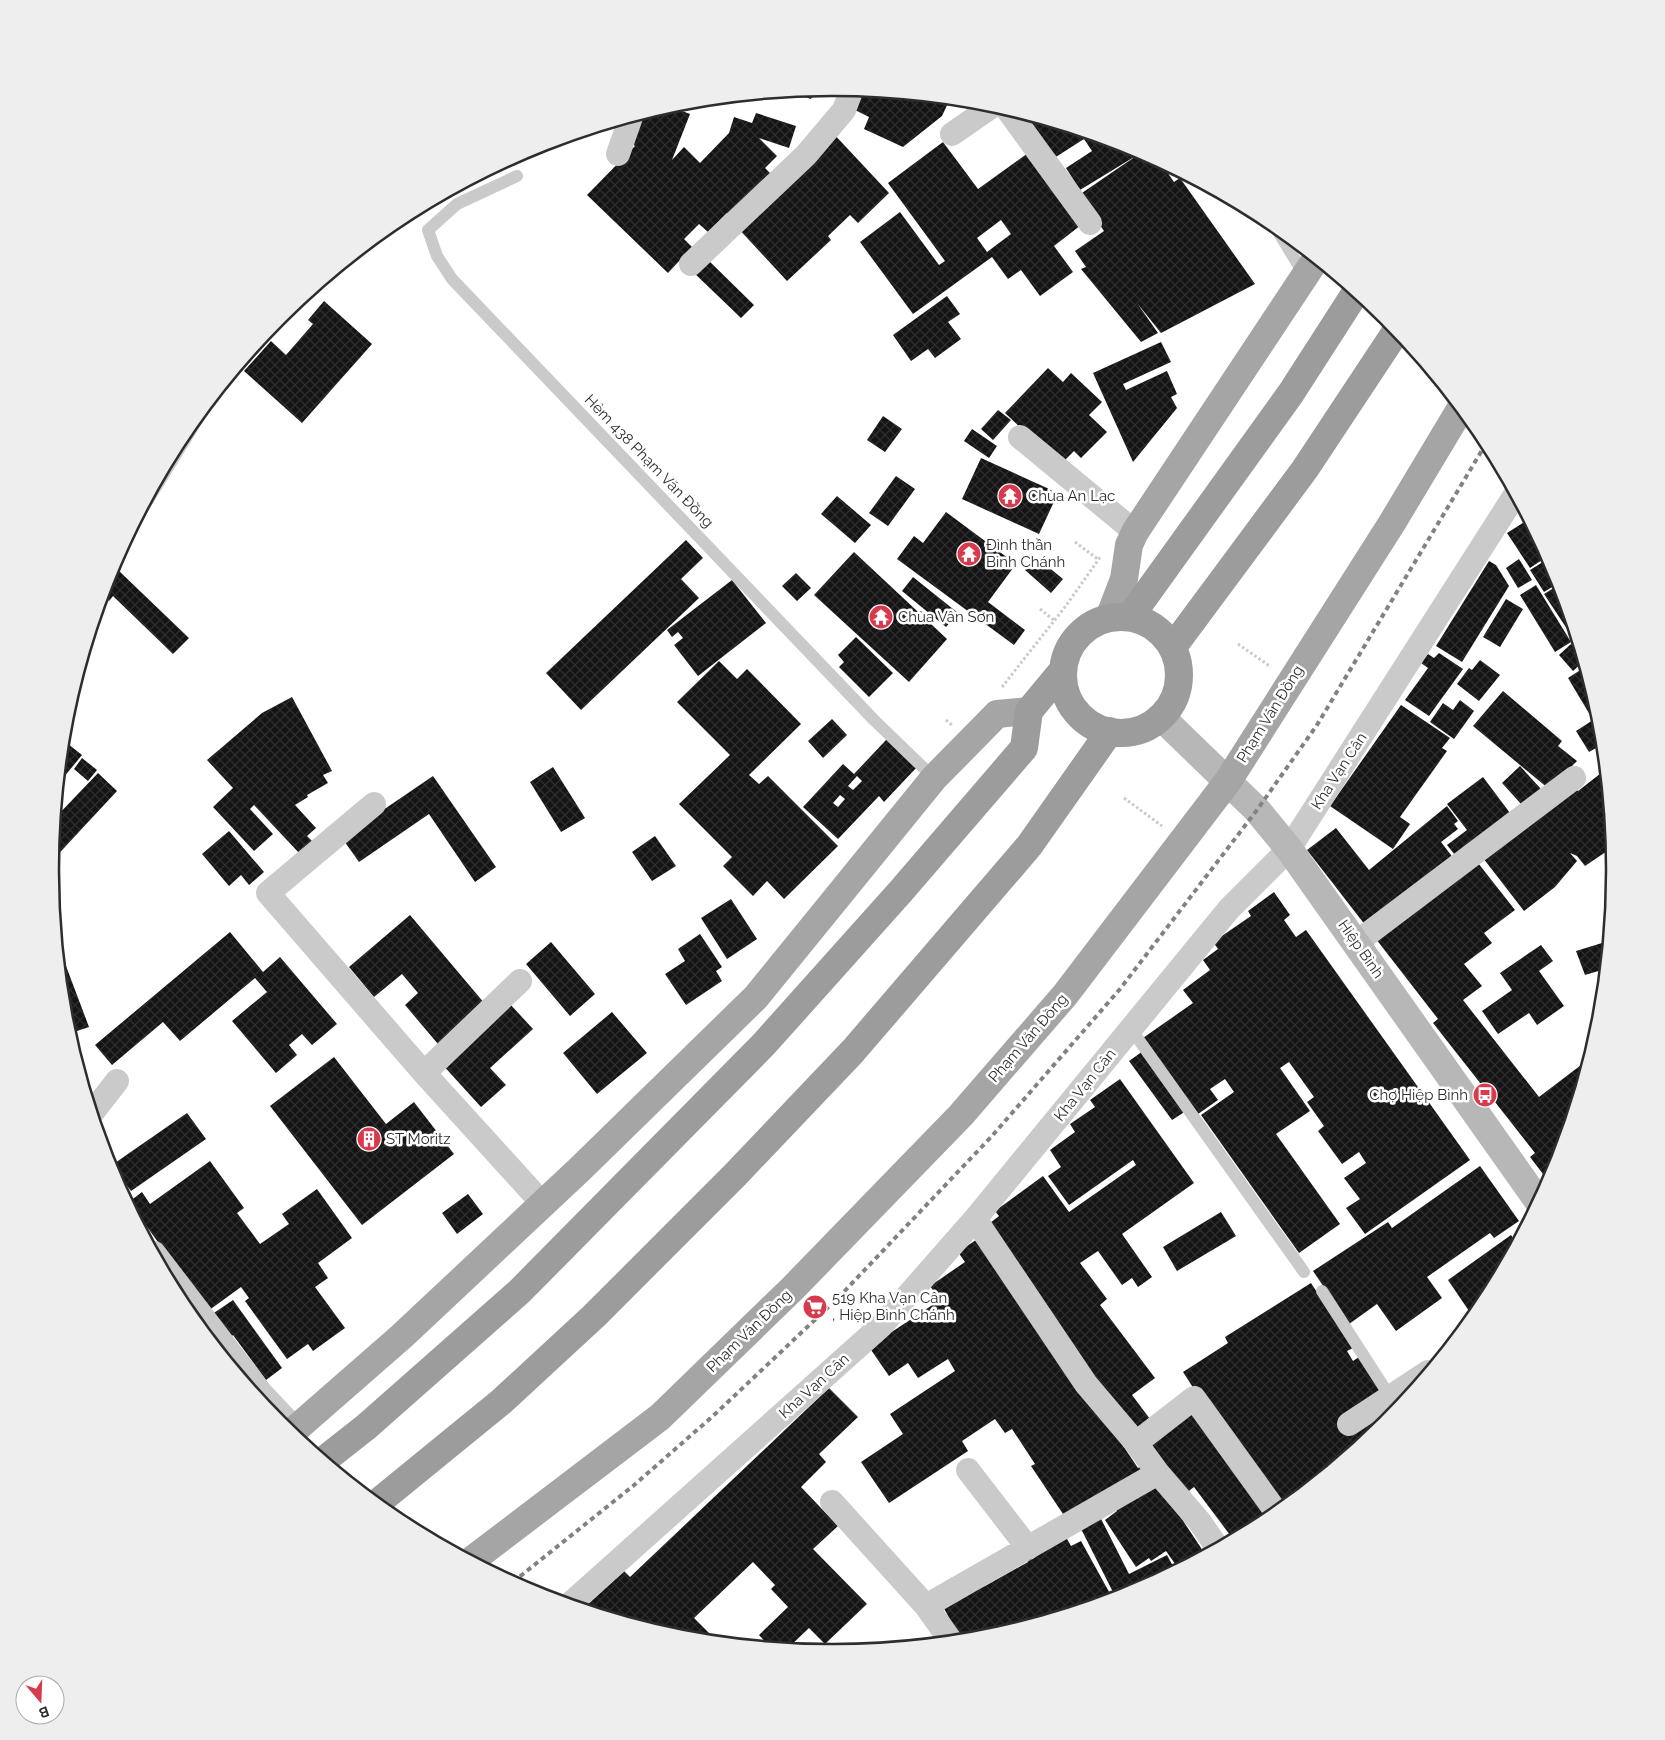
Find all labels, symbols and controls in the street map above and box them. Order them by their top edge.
street label: Hẻm 438 Phạm Văn Đồng [581,391,717,531]
temple icon: Chùa An Lạc [997,483,1023,509]
place label: Chùa An Lạc [1028,487,1115,505]
place label: Đình thần Bình Chánh [986,536,1065,571]
temple icon: Đình thần Bình Chánh [956,541,982,567]
temple icon: Chùa Vân Sơn [868,604,894,630]
place label: Chùa Vân Sơn [898,608,994,626]
street label: Phạm Văn Đồng [1233,662,1307,766]
street label: Kha Vạn Cân [1307,729,1371,813]
street label: Hiệp Bình [1334,916,1388,982]
street label: Phạm Văn Đồng [985,990,1071,1086]
street label: Kha Vạn Cân [1050,1045,1120,1125]
bus stop icon: Chợ Hiệp Bình [1472,1082,1498,1108]
place label: Chợ Hiệp Bình [1369,1086,1468,1104]
building icon: ST Moritz [356,1126,382,1152]
place label: ST Moritz [386,1130,451,1148]
street label: Phạm Văn Đồng [703,1286,795,1376]
place label: 519 Kha Vạn Cân , Hiệp Bình Chánh [832,1289,955,1324]
supermarket icon: 519 Kha Vạn Cân , Hiệp Bình Chánh [802,1294,828,1320]
street label: Kha Vạn Cân [775,1350,853,1422]
north arrow [15,1675,65,1725]
text: B [37,1703,51,1722]

